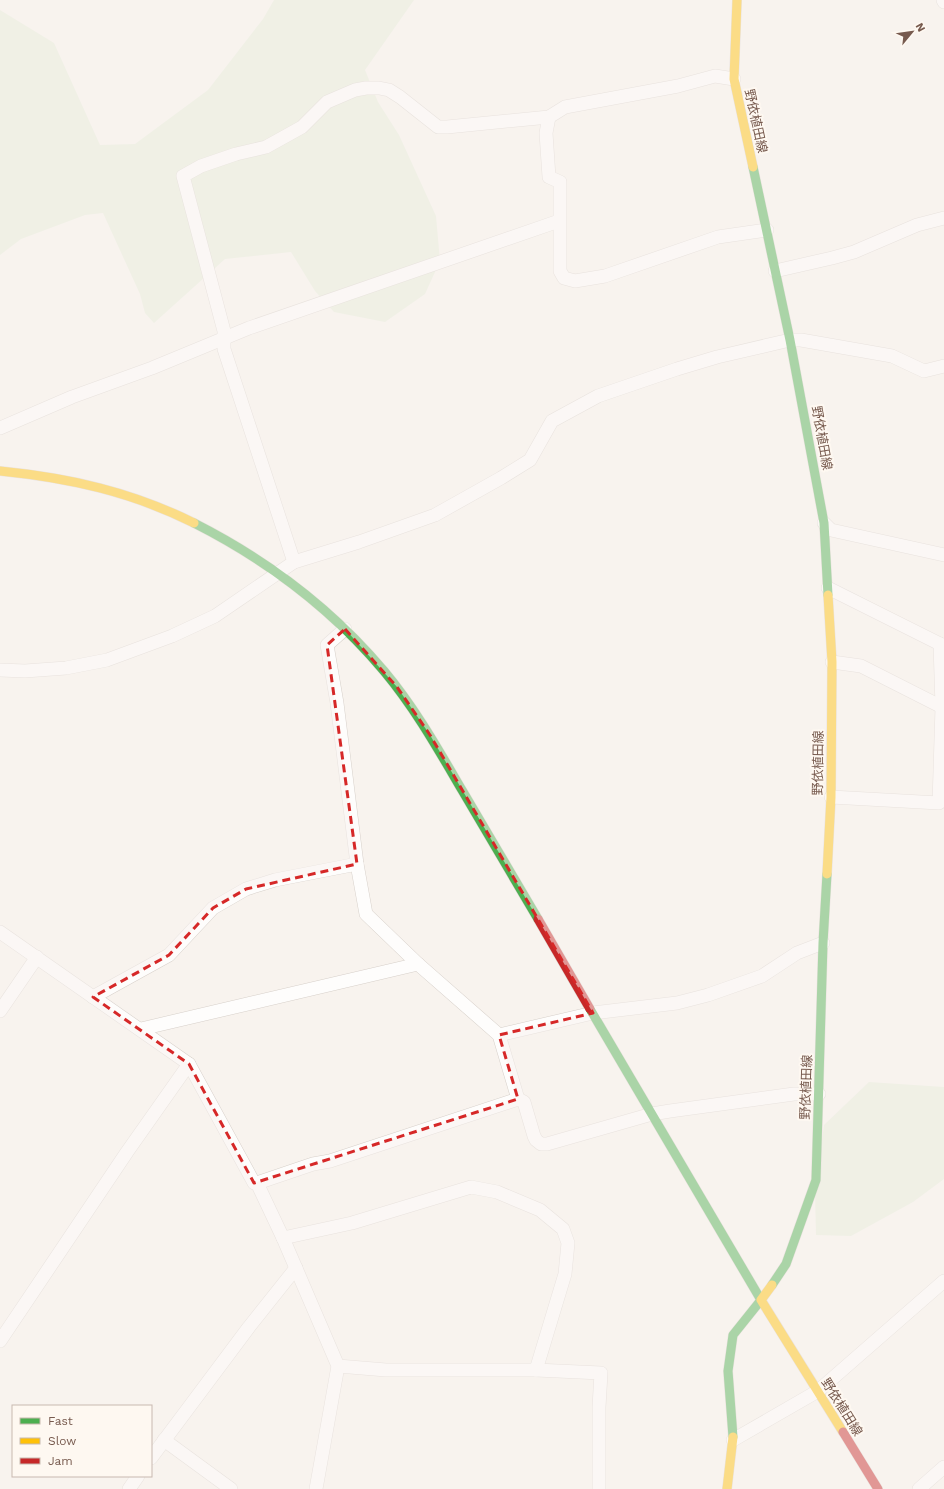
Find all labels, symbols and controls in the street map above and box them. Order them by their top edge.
north arrow [892,12,932,52]
text: N [913,21,928,34]
street label: 野依植田線 [742,88,770,154]
street label: 野依植田線 [809,405,835,471]
street label: 野依植田線 [810,730,826,796]
street label: 野依植田線 [797,1054,815,1120]
street label: 野依植田線 [818,1375,866,1439]
legend [12,1405,152,1477]
text: Fast [48,1414,73,1428]
text: Slow [48,1434,76,1448]
text: Jam [48,1454,73,1468]

